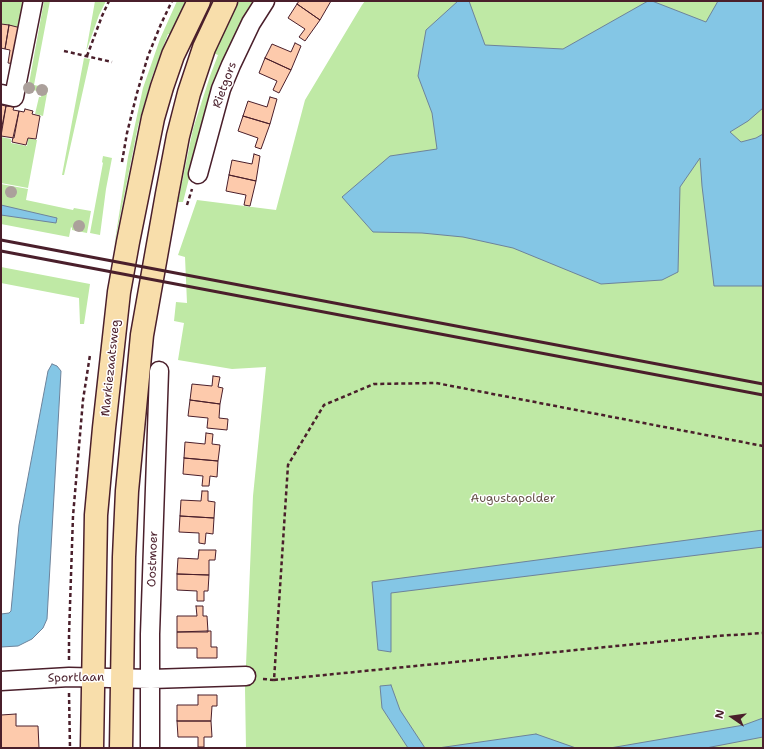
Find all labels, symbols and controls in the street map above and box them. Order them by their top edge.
street label: Rietgors [210,60,240,110]
street label: Markiezaatsweg [99,319,123,417]
park label: Augustapolder [471,492,555,506]
street label: Oostmoer [145,531,161,587]
street label: Sportlaan [48,670,104,686]
north arrow [712,697,752,737]
text: N [712,708,728,720]

